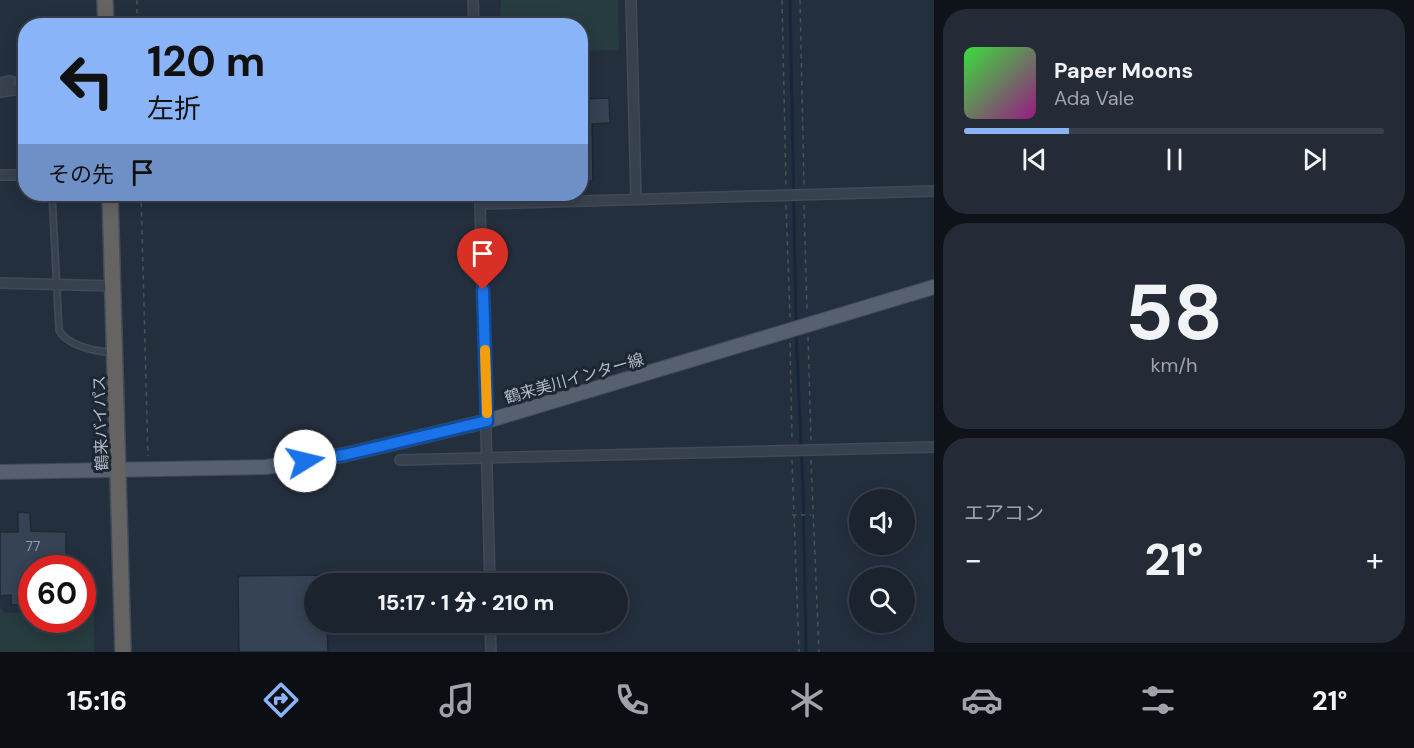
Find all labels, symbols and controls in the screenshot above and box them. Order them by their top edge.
text: 120 m [147,34,265,89]
icon: left [48,42,126,120]
text: Paper Moons [1054,56,1193,85]
text: Ada Vale [1054,85,1134,111]
text: 左折 [147,91,201,126]
icon: previous [1018,143,1051,176]
icon: pause [1158,143,1191,176]
icon: next [1298,143,1331,176]
icon: arrive [126,156,159,189]
text: その先 [48,160,114,189]
pin [457,228,508,290]
icon: arrive [466,237,499,270]
text: 58 [1125,262,1223,363]
street label: 鶴来美川インター線 [502,349,646,408]
text: km/h [1150,352,1198,378]
street label: 鶴来バイパス [88,375,113,471]
position arrow [273,429,337,493]
map controls [849,489,915,633]
button: sound [849,489,915,555]
text: エアコン [964,500,1044,526]
text: 21° [1144,530,1204,589]
house number: 77 [26,537,40,555]
text: − [964,538,982,581]
text: + [1366,538,1384,581]
speed limit sign: 60 [18,555,96,633]
button: search [849,567,915,633]
text: 15:17 · 1 分 · 210 m [378,588,554,617]
icon: directions [260,679,302,721]
icon: music [436,679,478,721]
icon: phone [611,679,653,721]
icon: climate [786,679,828,721]
icon: car [961,679,1003,721]
icon: filters [1137,679,1179,721]
text: 15:16 [67,683,127,718]
text: 21° [1312,683,1347,718]

